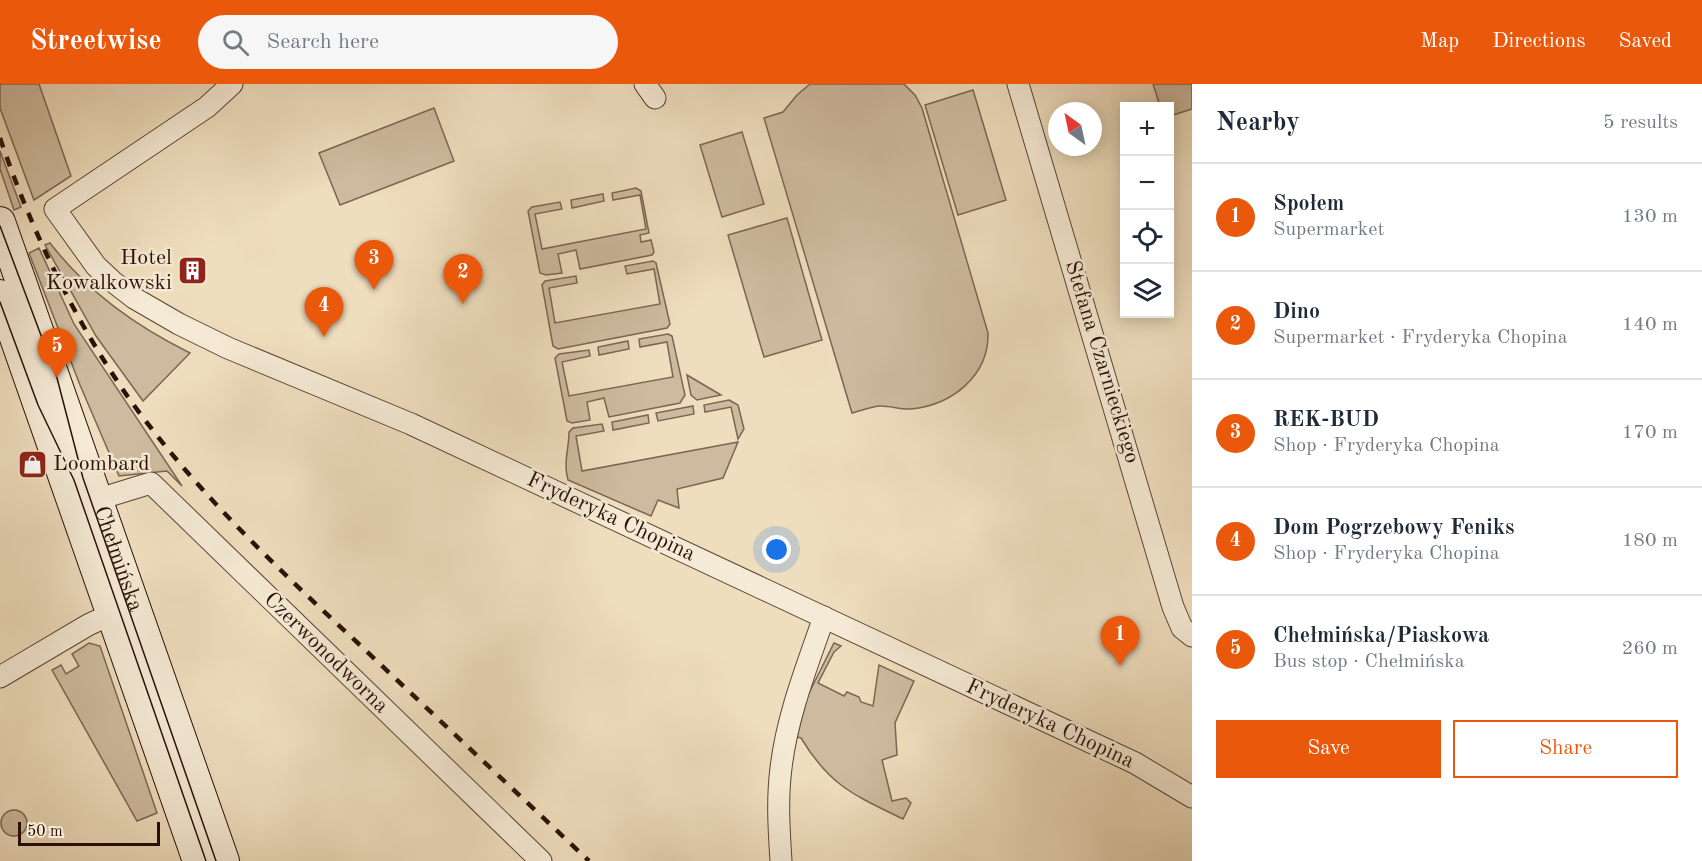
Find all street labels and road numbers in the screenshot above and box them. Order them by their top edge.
street label: Stefana Czarnieckiego [1061,258,1143,466]
street label: Fryderyka Chopina [523,468,699,566]
street label: Chełmińska [90,503,147,615]
street label: Czerwonodworna [260,588,393,718]
street label: Fryderyka Chopina [962,675,1138,773]

